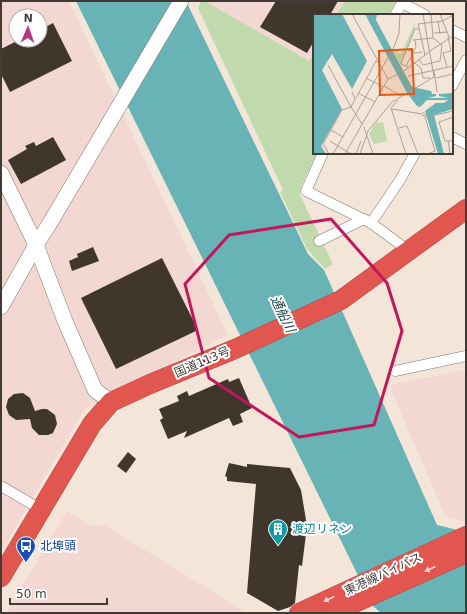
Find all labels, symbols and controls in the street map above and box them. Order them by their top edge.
north arrow [8,8,48,48]
text: N [23,12,33,25]
inset map [313,14,453,154]
water label: 通船川 [268,293,299,337]
street label: 国道113号 [172,344,232,380]
building icon: 渡辺リネン [267,518,289,546]
place label: 渡辺リネン [292,522,352,536]
bus stop icon: 北埠頭 [15,535,37,563]
place label: 北埠頭 [40,539,76,553]
street label: 東港線バイパス [342,550,424,598]
one-way arrow [425,566,436,572]
scale bar [10,580,107,606]
text: 50 m [16,587,47,601]
one-way arrow [323,596,335,602]

